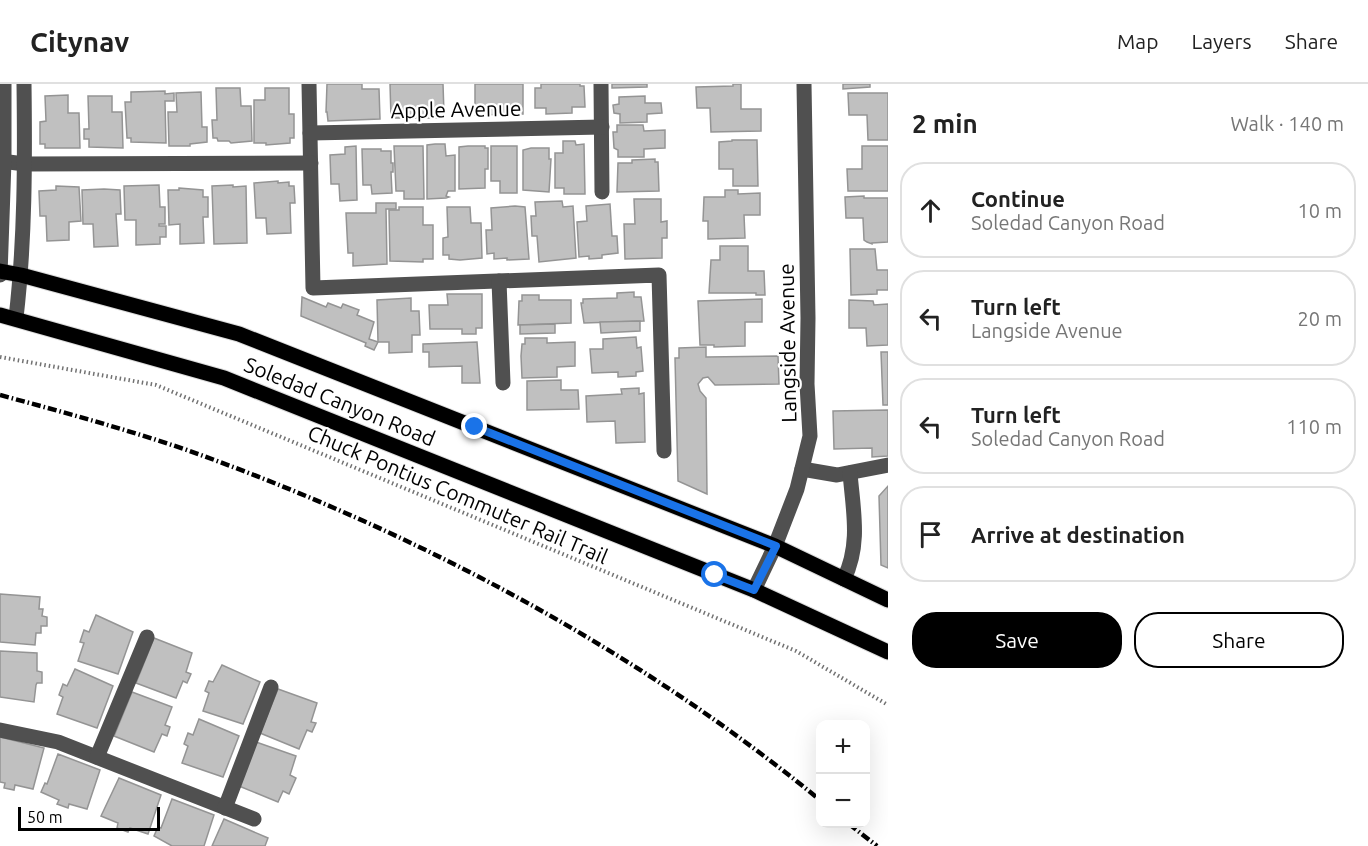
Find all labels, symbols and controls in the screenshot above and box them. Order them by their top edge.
text: Citynav [30,26,129,57]
text: Map [1117,29,1158,53]
text: Layers [1191,29,1252,53]
text: Share [1285,29,1338,53]
street label: Apple Avenue [390,96,522,122]
text: 2 min [912,109,978,138]
text: Walk · 140 m [1231,112,1344,135]
text: Continue [971,186,1065,211]
icon: ahead [914,194,947,227]
text: 10 m [1298,199,1342,222]
text: Soledad Canyon Road [971,211,1165,234]
street label: Langside Avenue [774,263,800,423]
text: Turn left [971,294,1061,319]
icon: left [914,302,947,335]
text: 20 m [1298,307,1342,330]
text: Langside Avenue [971,319,1123,342]
street label: Soledad Canyon Road [241,352,439,450]
text: Turn left [971,402,1061,427]
icon: left [914,410,947,443]
route end [461,413,487,439]
text: 110 m [1286,415,1342,438]
street label: Chuck Pontius Commuter Rail Trail [304,420,612,568]
text: Soledad Canyon Road [971,427,1165,450]
icon: arrive [914,518,947,551]
text: Arrive at destination [971,522,1185,547]
route start [701,561,727,587]
button: Save [912,612,1122,668]
button: Share [1134,612,1344,668]
map controls [816,720,870,828]
button: + [816,720,870,774]
button: − [816,774,870,828]
scale bar [18,804,160,832]
text: 50 m [27,808,63,826]

